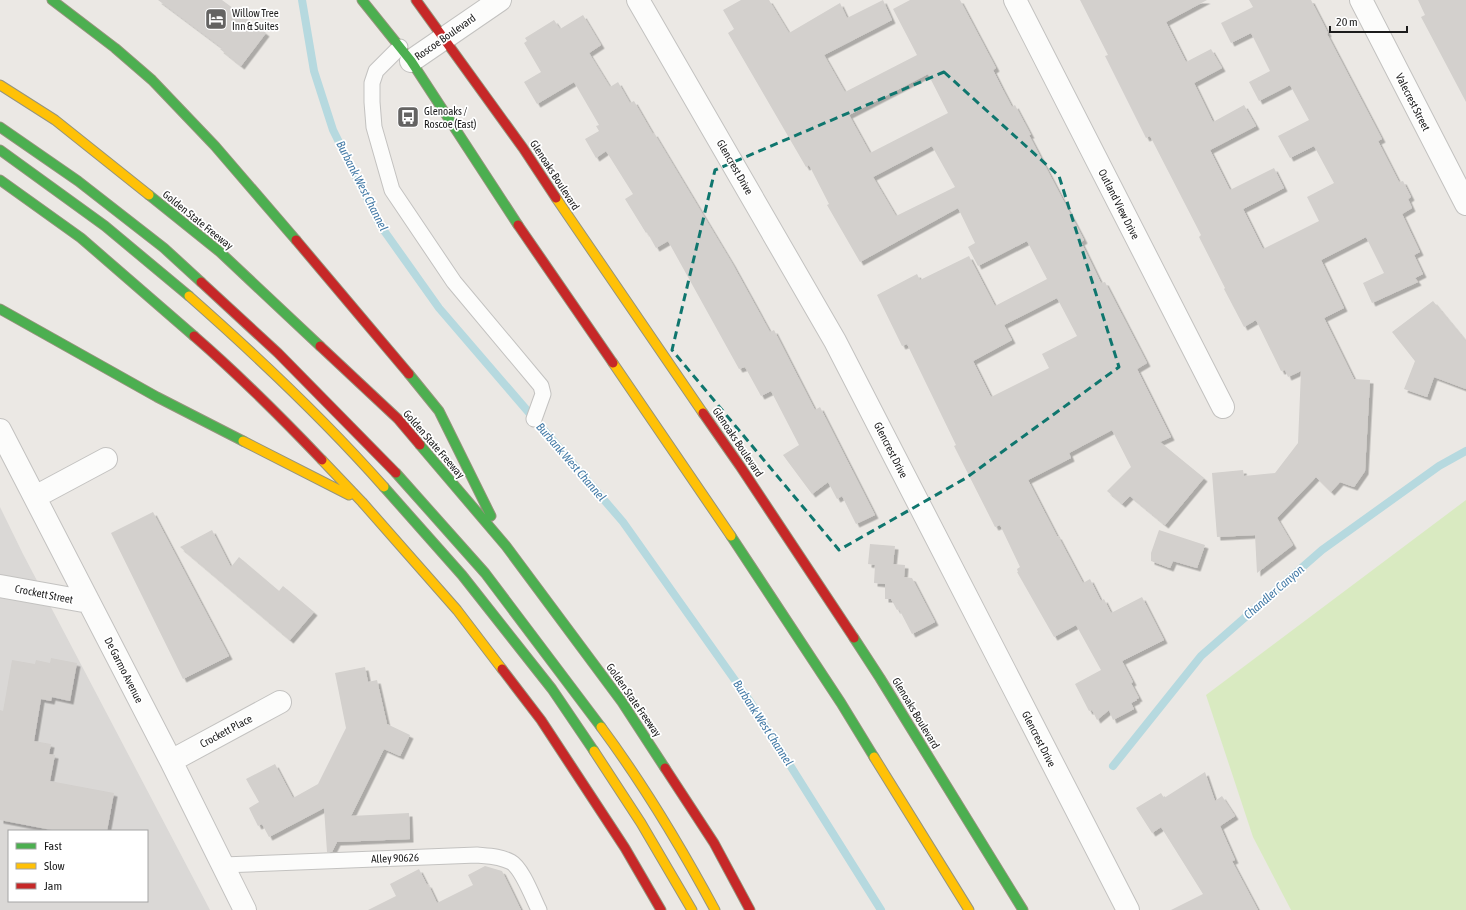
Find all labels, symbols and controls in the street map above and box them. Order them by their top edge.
hotel icon: Willow Tree Inn & Suites [203,6,229,32]
place label: Willow Tree Inn & Suites [232,7,279,32]
scale bar [1330,8,1407,34]
street label: Roscoe Boulevard [412,12,478,62]
text: 20 m [1336,15,1358,29]
street label: Valecrest Street [1393,71,1433,133]
bus stop icon: Glenoaks / Roscoe (East) [395,104,421,130]
place label: Glenoaks / Roscoe (East) [424,105,477,130]
street label: Glenoaks Boulevard [528,138,582,212]
street label: Glencrest Drive [715,138,755,196]
water label: Burbank West Channel [333,139,391,233]
street label: Outland View Drive [1096,167,1142,241]
street label: Golden State Freeway [161,188,236,252]
street label: Glenoaks Boulevard [710,405,766,479]
street label: Golden State Freeway [401,407,467,481]
water label: Burbank West Channel [533,420,609,504]
street label: Glencrest Drive [872,420,910,480]
water label: Chandler Canyon [1241,562,1307,622]
street label: Crockett Street [14,582,74,606]
street label: De Garmo Avenue [102,635,146,705]
street label: Golden State Freeway [604,661,664,739]
street label: Glenoaks Boulevard [890,675,942,751]
water label: Burbank West Channel [730,678,796,768]
street label: Glencrest Drive [1020,709,1058,769]
street label: Crockett Place [198,712,254,750]
legend [8,830,148,902]
text: Fast [44,839,62,853]
street label: Alley 90626 [371,851,419,865]
text: Slow [44,859,65,873]
text: Jam [44,879,62,893]

